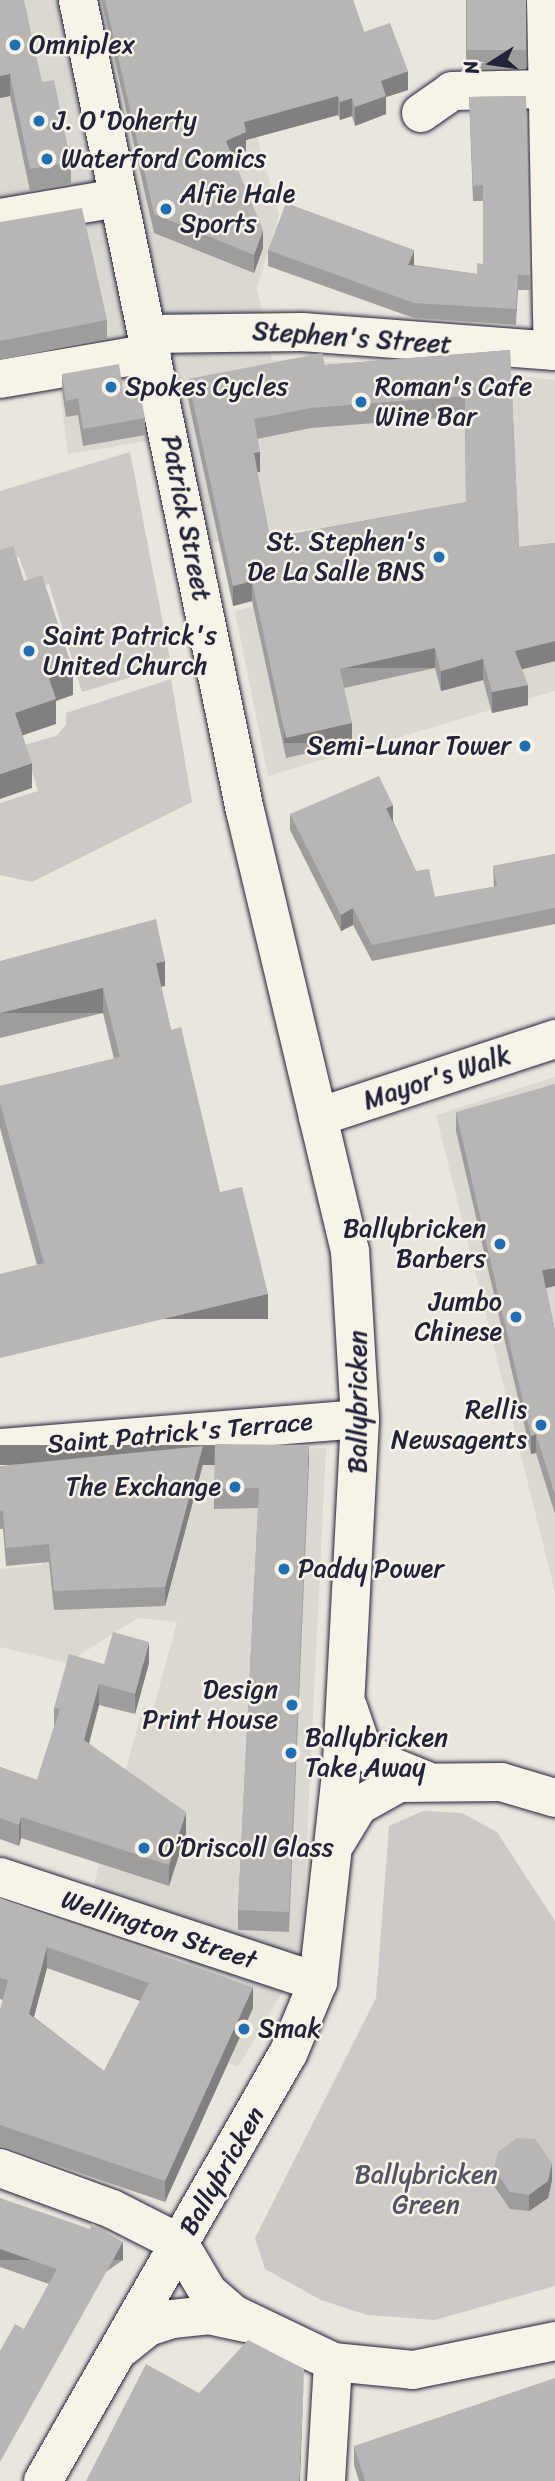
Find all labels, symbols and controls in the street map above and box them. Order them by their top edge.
north arrow [457,28,527,98]
place label: Omniplex [29,29,135,61]
marker: Omniplex [7,37,23,53]
text: N [453,58,488,77]
place label: J. O'Doherty [53,105,197,137]
marker: J. O'Doherty [31,113,47,129]
place label: Waterford Comics [61,143,265,175]
marker: Waterford Comics [39,151,55,167]
place label: Alfie Hale Sports [180,178,296,240]
marker: Alfie Hale Sports [158,201,174,217]
street label: Stephen's Street [251,315,453,361]
place label: Spokes Cycles [125,371,288,403]
place label: Roman's Cafe Wine Bar [375,371,532,432]
marker: Spokes Cycles [103,379,119,395]
marker: Roman's Cafe Wine Bar [353,394,369,410]
street label: Patrick Street [155,433,217,603]
place label: St. Stephen's De La Salle BNS [245,526,425,588]
marker: St. Stephen's De La Salle BNS [431,549,447,565]
place label: Saint Patrick's United Church [43,620,218,682]
marker: Saint Patrick's United Church [21,643,37,659]
place label: Semi-Lunar Tower [304,730,511,762]
marker: Semi-Lunar Tower [517,738,533,754]
street label: Mayor's Walk [359,1040,515,1116]
place label: Ballybricken Barbers [343,1213,486,1274]
marker: Ballybricken Barbers [492,1236,508,1252]
place label: Jumbo Chinese [414,1286,502,1348]
marker: Jumbo Chinese [508,1309,524,1325]
street label: Ballybricken [342,1330,374,1474]
place label: Rellis Newsagents [391,1394,527,1456]
street label: Saint Patrick's Terrace [45,1406,315,1460]
marker: Rellis Newsagents [533,1417,549,1433]
place label: The Exchange [65,1471,221,1503]
marker: The Exchange [227,1479,243,1495]
place label: Paddy Power [298,1553,445,1585]
marker: Paddy Power [276,1561,292,1577]
place label: Design Print House [143,1674,278,1736]
marker: Design Print House [284,1697,300,1713]
place label: Ballybricken Take Away [305,1722,448,1784]
marker: Ballybricken Take Away [283,1745,299,1761]
place label: O’Driscoll Glass [158,1832,332,1864]
marker: O’Driscoll Glass [136,1840,152,1856]
street label: Wellington Street [57,1884,261,1976]
place label: Smak [258,2013,321,2045]
marker: Smak [236,2021,252,2037]
street label: Ballybricken [173,2101,271,2241]
park label: Ballybricken Green [354,2159,498,2220]

